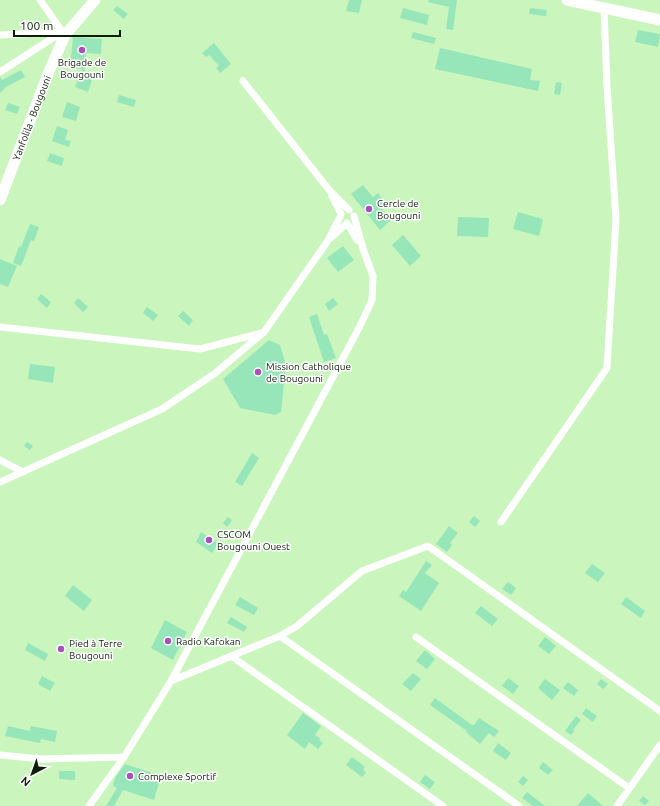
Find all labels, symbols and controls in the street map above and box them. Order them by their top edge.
scale bar [14,12,120,38]
text: 100 m [20,19,53,32]
marker: Brigade de Bougouni [77,45,87,55]
place label: Brigade de Bougouni [58,57,106,80]
street label: Yanfolila - Bougouni [10,74,53,162]
place label: Cercle de Bougouni [377,198,420,221]
marker: Cercle de Bougouni [364,204,374,214]
place label: Mission Catholique de Bougouni [266,361,351,384]
marker: Mission Catholique de Bougouni [253,367,263,377]
place label: CSCOM Bougouni Ouest [217,529,290,552]
marker: CSCOM Bougouni Ouest [204,535,214,545]
marker: Radio Kafokan [163,636,173,646]
place label: Radio Kafokan [176,636,241,647]
place label: Pied à Terre Bougouni [69,638,122,661]
marker: Pied à Terre Bougouni [56,644,66,654]
north arrow [12,754,52,794]
marker: Complexe Sportif [125,771,135,781]
place label: Complexe Sportif [138,771,216,782]
text: N [18,774,32,789]

